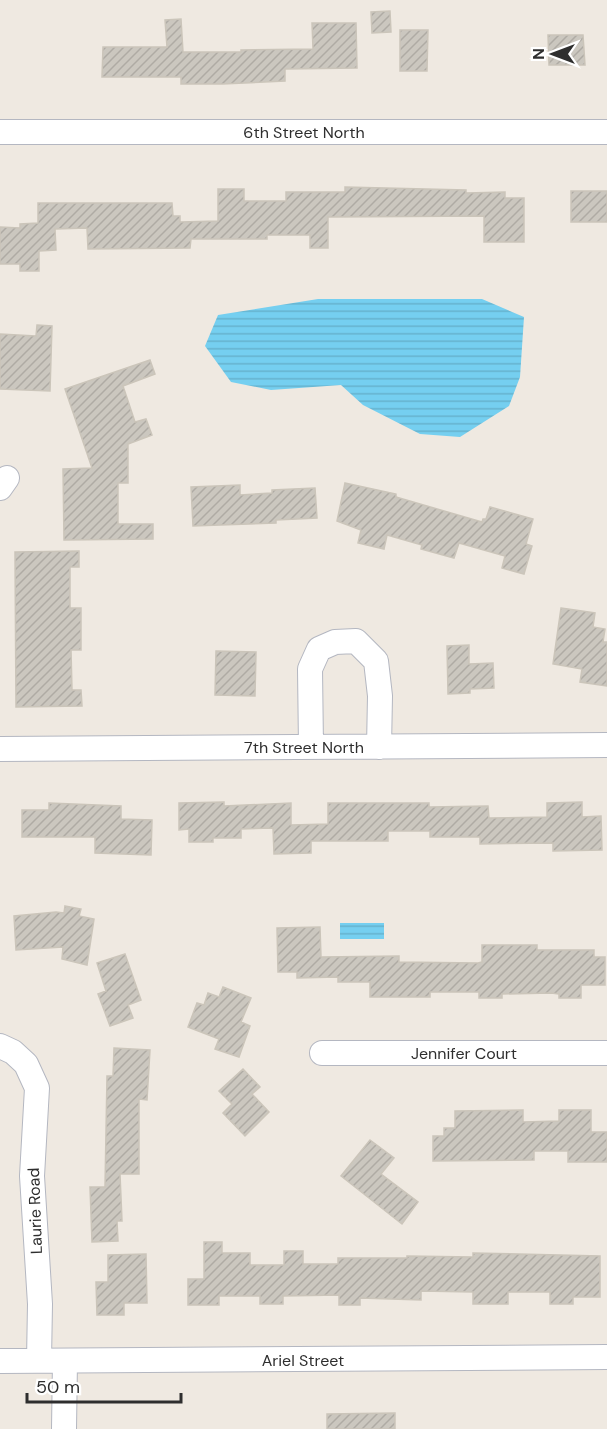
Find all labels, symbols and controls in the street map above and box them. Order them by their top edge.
north arrow [523,24,583,84]
text: N [528,48,549,60]
street label: 6th Street North [243,122,365,143]
street label: 7th Street North [244,737,364,758]
street label: Jennifer Court [411,1043,517,1064]
street label: Laurie Road [23,1167,47,1255]
street label: Ariel Street [262,1350,344,1371]
scale bar [27,1366,182,1404]
text: 50 m [36,1375,80,1399]

